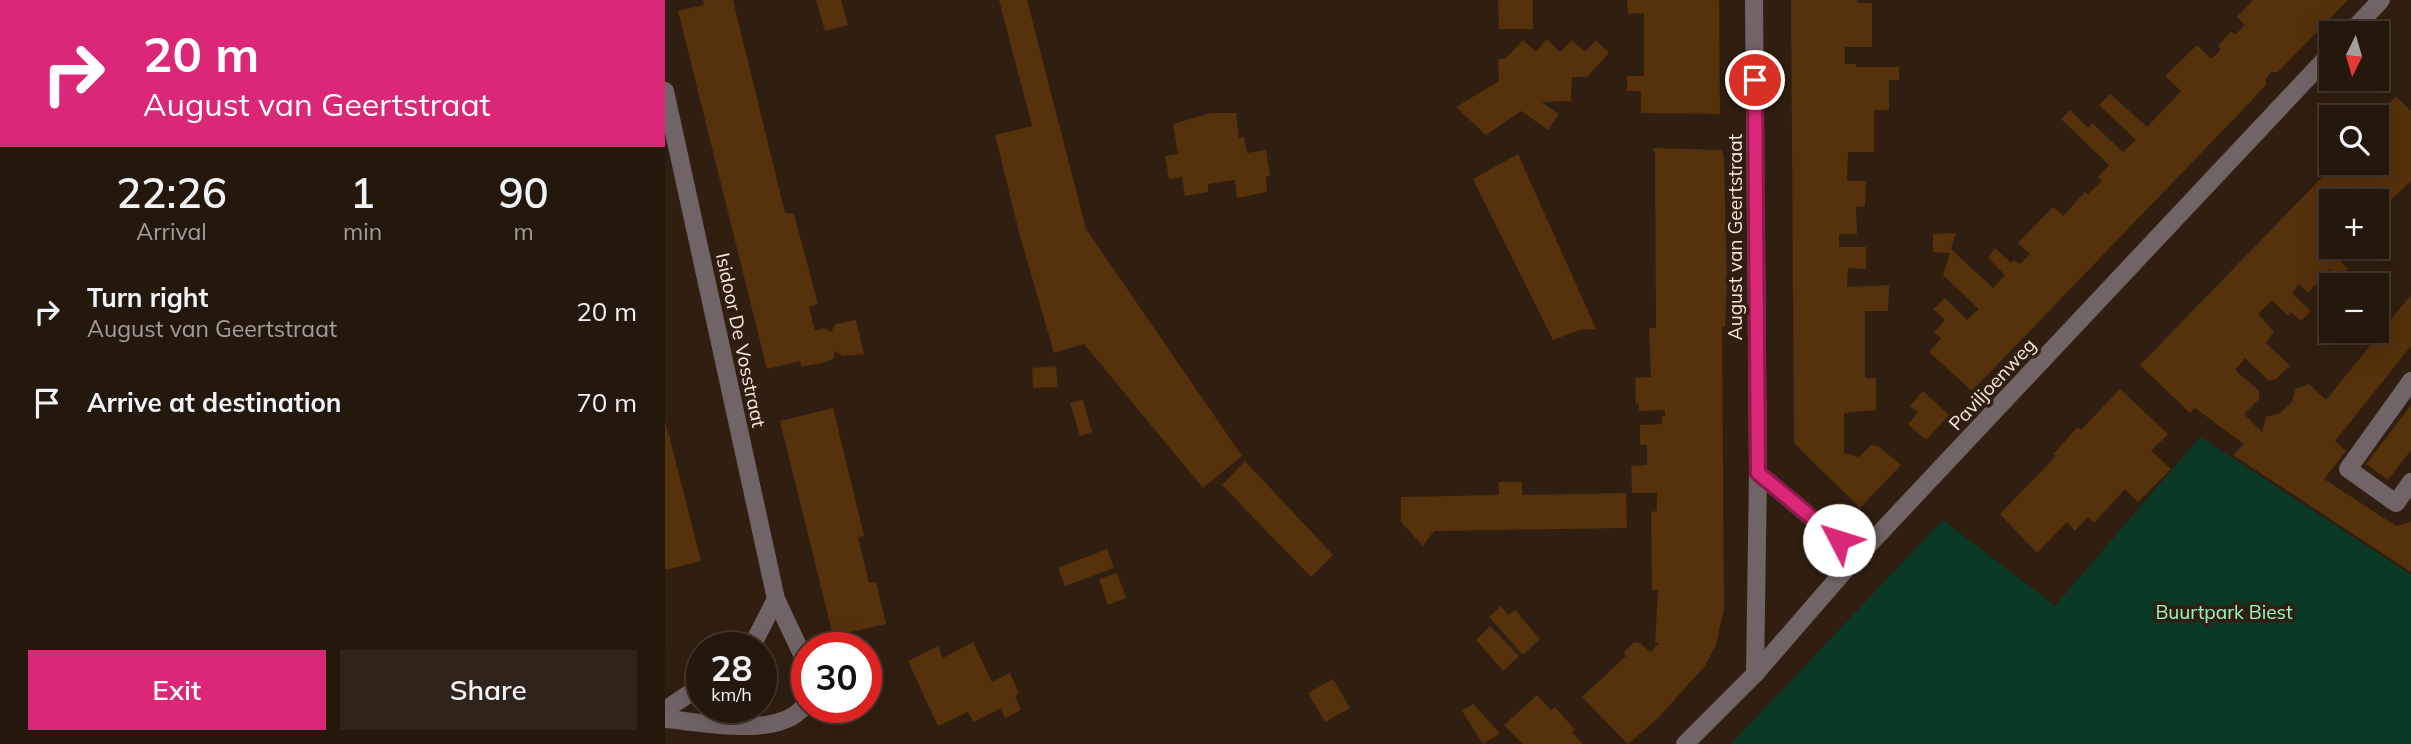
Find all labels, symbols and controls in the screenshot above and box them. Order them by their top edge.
north arrow [2319,21,2389,91]
map controls [2319,21,2389,343]
text: 20 m [143,23,259,84]
icon: right [28,28,119,119]
pin [1725,50,1785,110]
icon: arrive [1736,61,1774,99]
text: August van Geertstraat [143,84,491,124]
button: search [2319,105,2389,175]
street label: August van Geertstraat [1723,133,1747,340]
text: 22:26 [116,166,227,219]
text: 1 [350,166,375,219]
text: 90 [498,166,549,219]
button: + [2319,189,2389,259]
text: Arrival [136,217,207,246]
text: min [343,217,382,246]
text: m [513,217,534,246]
street label: Isidoor De Vosstraat [711,250,771,430]
button: − [2319,273,2389,343]
text: Turn right [87,281,208,314]
icon: right [28,293,66,331]
text: 20 m [576,295,637,328]
text: August van Geertstraat [87,314,337,343]
street label: Paviljoenweg [1943,333,2041,435]
icon: arrive [28,384,66,422]
text: Arrive at destination [87,386,342,419]
text: 70 m [576,386,637,419]
position arrow [1802,503,1876,577]
park label: Buurtpark Biest [2155,600,2293,624]
speed limit sign: 30 [791,632,882,723]
text: 28 [710,646,753,690]
button: Exit [28,650,326,730]
button: Share [340,650,637,730]
text: km/h [711,683,752,706]

